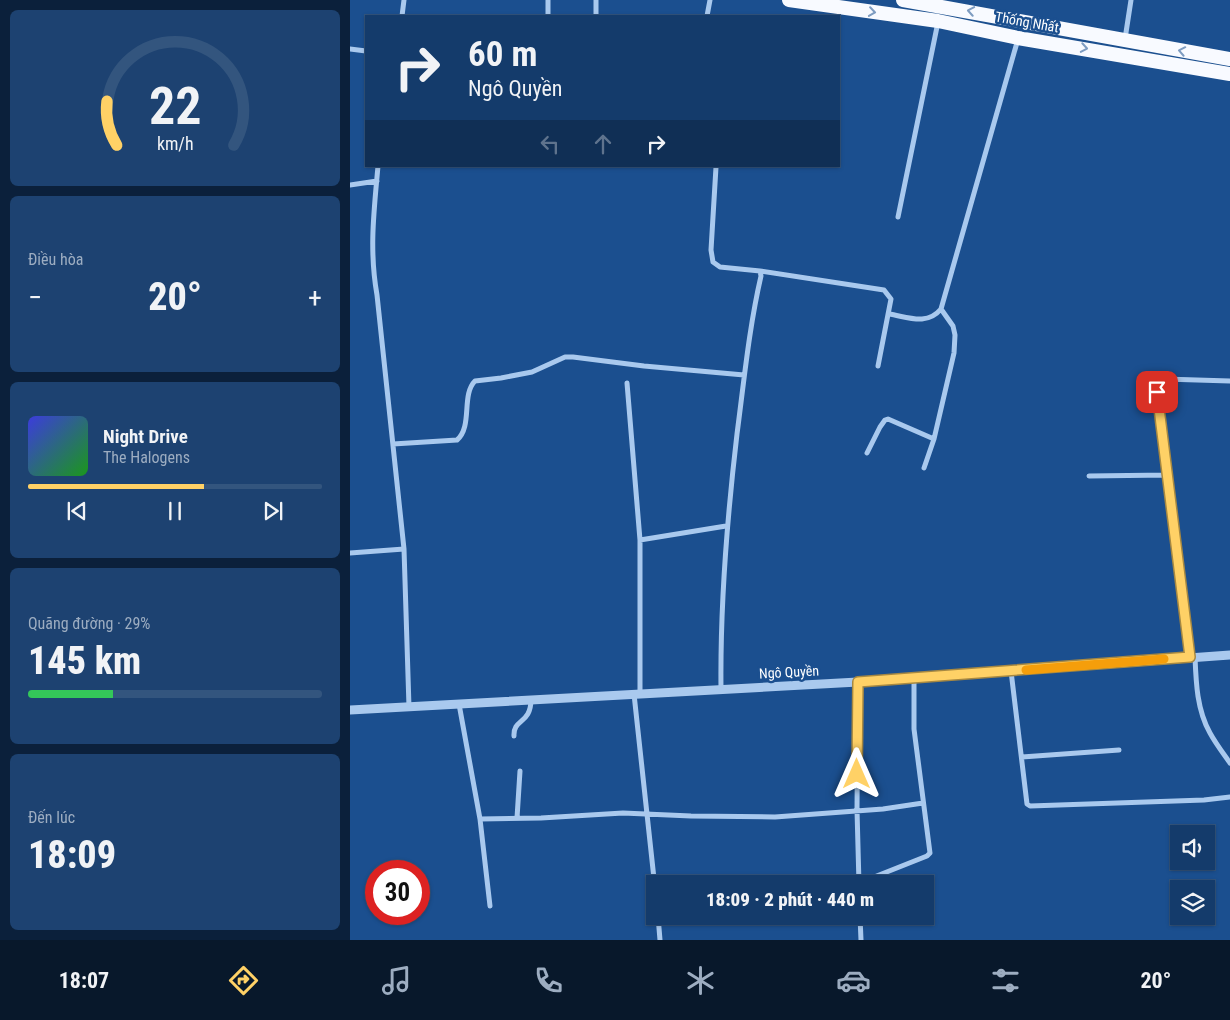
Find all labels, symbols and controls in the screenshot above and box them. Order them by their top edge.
one-way arrow [868,6,876,17]
one-way arrow [966,7,975,17]
street label: Thống Nhất [994,9,1060,35]
text: 60 m [468,34,537,75]
icon: right [385,35,450,100]
one-way arrow [1079,43,1088,53]
one-way arrow [1178,46,1186,56]
text: 22 [149,76,201,137]
text: Ngô Quyền [468,76,562,101]
icon: left [536,130,564,158]
icon: ahead [589,130,617,158]
icon: right [642,130,670,158]
text: km/h [157,133,193,154]
text: Điều hòa [28,250,83,269]
text: 20° [148,275,202,319]
text: − [28,281,42,314]
text: + [308,281,322,314]
pin [1136,371,1178,413]
icon: arrive [1143,378,1171,406]
text: Night Drive [103,425,188,448]
text: The Halogens [103,448,190,467]
icon: previous [63,497,91,525]
icon: pause [161,497,189,525]
icon: next [259,497,287,525]
text: Quãng đường · 29% [28,614,150,633]
text: 145 km [28,639,141,683]
street label: Ngô Quyền [759,662,819,682]
position arrow [830,747,882,799]
text: Đến lúc [28,808,75,827]
map controls [1170,825,1215,925]
button: sound [1170,825,1215,870]
text: 18:09 [28,833,116,877]
speed limit sign: 30 [365,860,430,925]
button: layers [1170,880,1215,925]
text: 18:09 · 2 phút · 440 m [706,888,874,911]
icon: directions [226,963,261,998]
icon: music [379,963,414,998]
icon: phone [531,963,566,998]
icon: climate [683,963,718,998]
icon: car [836,963,871,998]
icon: filters [988,963,1023,998]
text: 18:07 [59,968,109,993]
text: 20° [1140,968,1171,993]

